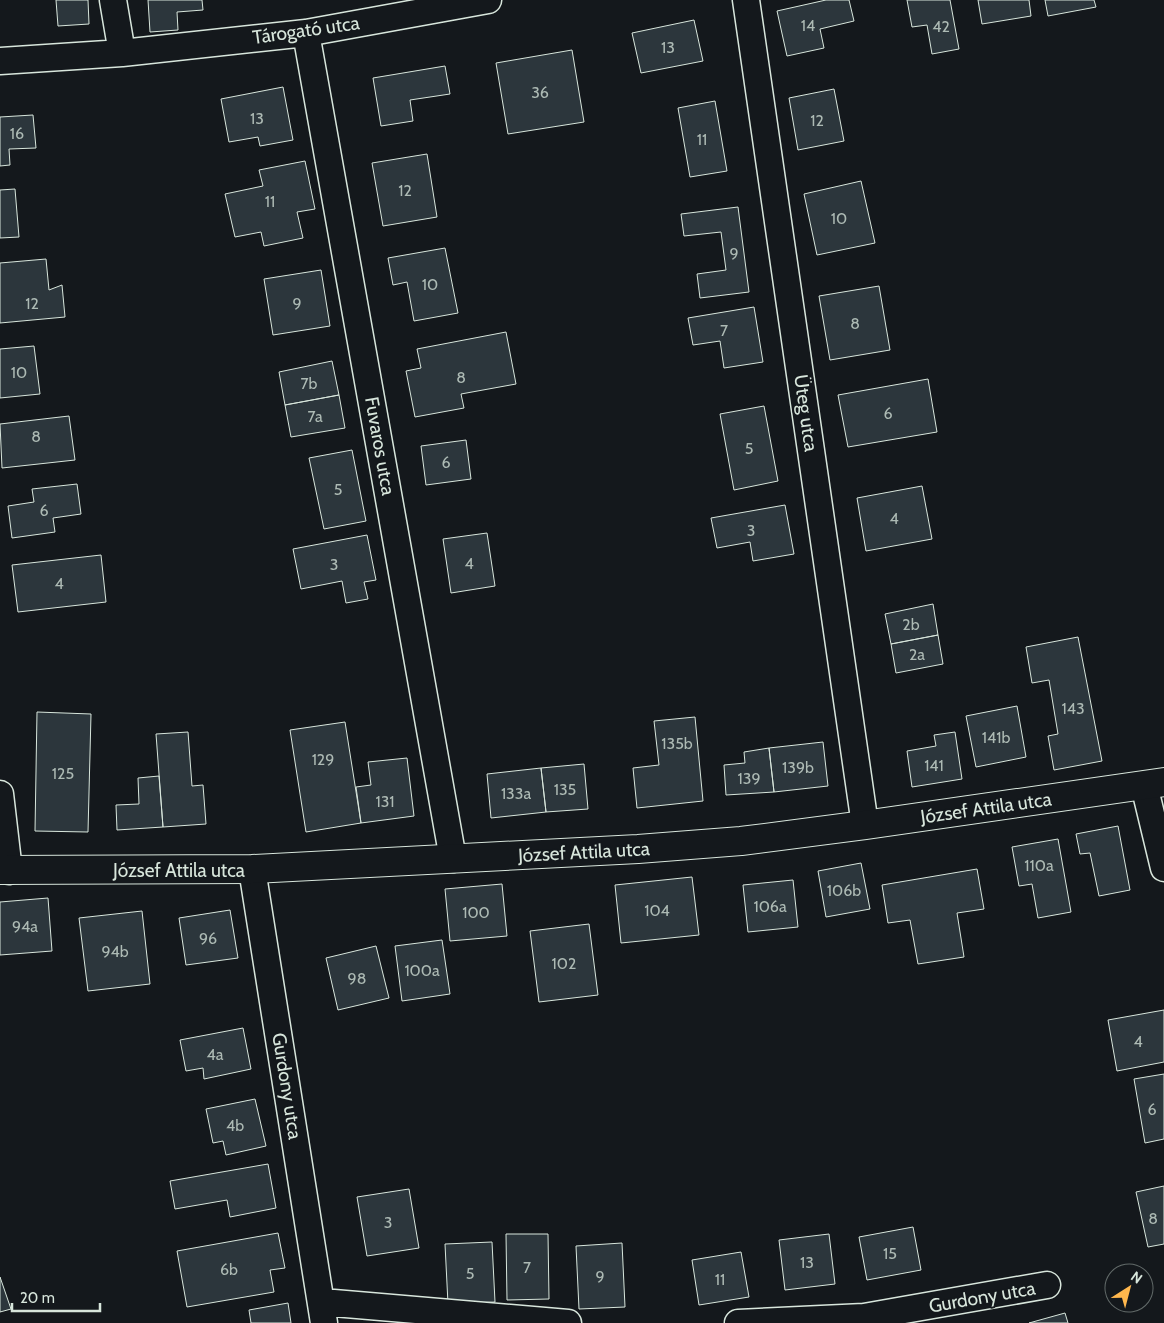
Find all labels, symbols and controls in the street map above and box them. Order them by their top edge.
street label: Tárogató utca [251,11,361,49]
house number: 14 [801,16,815,35]
house number: 42 [932,17,950,36]
house number: 13 [661,38,675,57]
house number: 36 [531,83,549,102]
house number: 13 [250,109,264,128]
house number: 12 [810,111,824,130]
house number: 16 [10,124,24,143]
house number: 11 [697,130,707,149]
house number: 12 [398,181,412,200]
house number: 11 [265,192,275,211]
house number: 10 [831,209,847,228]
house number: 9 [729,244,739,263]
house number: 10 [422,275,438,294]
house number: 12 [25,294,39,313]
house number: 9 [292,294,302,313]
house number: 8 [850,314,860,333]
house number: 7 [720,321,728,340]
house number: 10 [11,363,27,382]
house number: 8 [456,368,466,387]
street label: Üteg utca [789,373,823,453]
house number: 7b [301,374,318,393]
street label: Fuvaros utca [360,395,400,497]
house number: 6 [883,404,893,423]
house number: 7a [307,407,323,426]
house number: 8 [31,427,41,446]
house number: 5 [745,439,753,458]
house number: 6 [441,453,451,472]
house number: 5 [334,480,342,499]
house number: 6 [39,501,49,520]
house number: 4 [889,509,899,528]
house number: 3 [747,521,755,540]
house number: 4 [464,554,474,573]
house number: 3 [330,555,338,574]
house number: 4 [54,574,64,593]
house number: 2b [902,615,920,634]
house number: 2a [909,645,925,664]
house number: 143 [1061,699,1085,718]
house number: 141b [982,728,1010,747]
house number: 135b [661,734,693,753]
house number: 129 [312,750,334,769]
house number: 141 [924,756,944,775]
house number: 139b [782,758,814,777]
house number: 125 [52,764,74,783]
house number: 139 [738,769,760,788]
house number: 135 [554,780,576,799]
house number: 133a [501,784,531,803]
street label: József Attila utca [918,787,1053,829]
house number: 131 [375,792,395,811]
street label: József Attila utca [517,837,650,867]
house number: 110a [1024,856,1054,875]
street label: József Attila utca [112,859,245,882]
house number: 106b [827,881,861,900]
house number: 106a [753,897,787,916]
house number: 104 [644,901,670,920]
house number: 100 [462,903,490,922]
house number: 94a [12,917,38,936]
house number: 96 [199,929,217,948]
house number: 94b [101,942,129,961]
house number: 102 [552,954,576,973]
house number: 100a [404,961,440,980]
house number: 98 [348,969,366,988]
street label: Gurdony utca [267,1031,307,1141]
house number: 4 [1133,1032,1143,1051]
house number: 4a [207,1045,224,1064]
house number: 6 [1147,1100,1157,1119]
house number: 4b [226,1116,244,1135]
house number: 8 [1148,1209,1158,1228]
house number: 3 [384,1213,392,1232]
house number: 15 [883,1244,897,1263]
house number: 13 [800,1253,814,1272]
house number: 7 [523,1258,531,1277]
house number: 6b [220,1260,238,1279]
north arrow [1104,1263,1154,1313]
house number: 5 [466,1264,474,1283]
house number: 9 [595,1267,605,1286]
text: N [1127,1267,1146,1288]
house number: 11 [715,1270,725,1289]
street label: Gurdony utca [927,1276,1037,1318]
scale bar [12,1280,100,1312]
text: 20 m [20,1289,55,1307]

